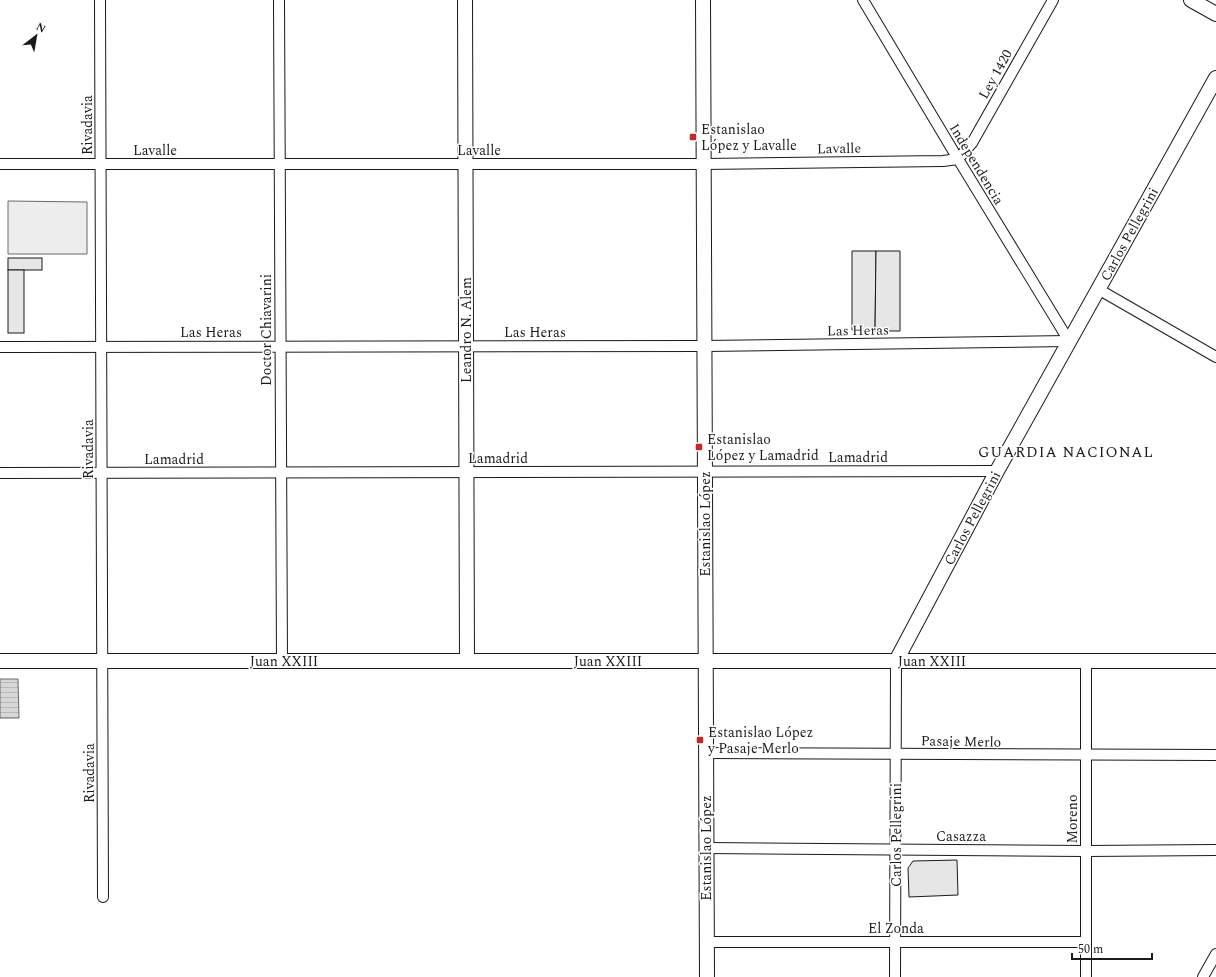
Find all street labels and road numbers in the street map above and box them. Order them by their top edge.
street label: Ley 1420 [973,46,1018,103]
street label: Rivadavia [77,95,98,155]
street label: Independencia [944,119,1009,209]
street label: Lavalle [817,138,862,159]
street label: Lavalle [133,140,177,161]
street label: Lavalle [457,140,501,161]
street label: Carlos Pellegrini [1095,184,1164,285]
street label: Doctor Chiavarini [256,274,277,386]
street label: Leandro N. Alem [456,277,477,383]
street label: Las Heras [827,319,889,342]
street label: Las Heras [180,322,242,343]
street label: Las Heras [504,322,566,343]
street label: Rivadavia [78,419,99,479]
street label: Lamadrid [828,447,888,468]
street label: Lamadrid [468,448,528,469]
street label: Lamadrid [144,449,204,470]
street label: Carlos Pellegrini [939,467,1006,569]
street label: Estanislao López [695,471,716,577]
street label: Juan XXIII [250,651,318,672]
street label: Juan XXIII [574,651,642,672]
street label: Juan XXIII [898,651,966,672]
street label: Pasaje Merlo [921,730,1001,753]
street label: Rivadavia [79,743,100,803]
street label: Carlos Pellegrini [886,783,907,887]
street label: Moreno [1062,794,1083,844]
street label: Estanislao López [696,795,717,901]
street label: Casazza [936,826,986,847]
street label: El Zonda [868,918,924,939]

